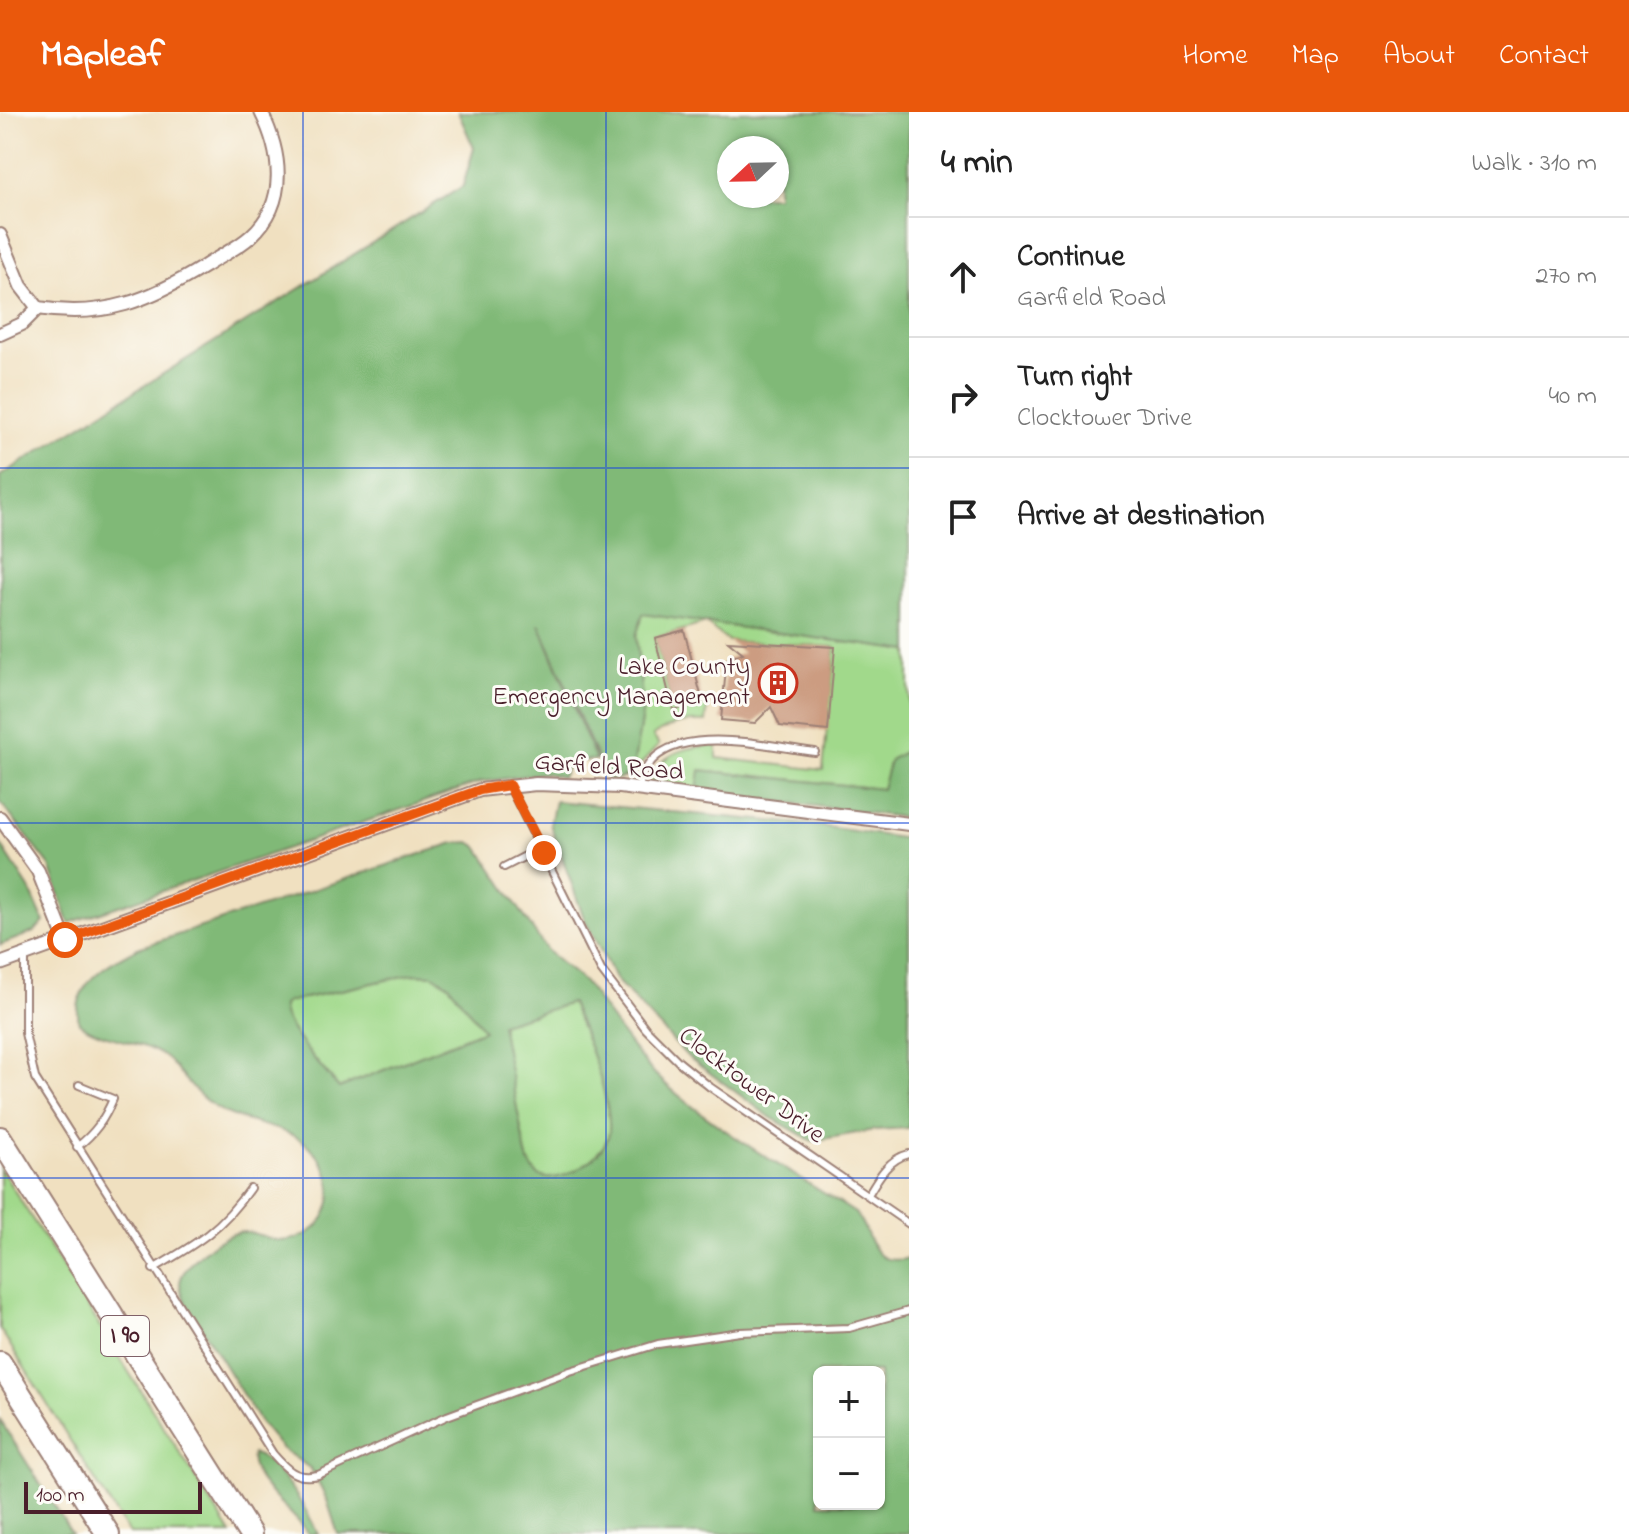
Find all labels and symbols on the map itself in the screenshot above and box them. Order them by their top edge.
north arrow [717,136,789,208]
place label: Lake County Emergency Management [492,649,750,717]
building icon: Lake County Emergency Management [757,662,799,704]
street label: Garfield Road [533,744,685,792]
route end [526,835,562,871]
route start [47,922,83,958]
street label: Clocktower Drive [670,1018,833,1154]
road number: I 90 [101,1316,149,1356]
scale bar [24,1478,202,1514]

